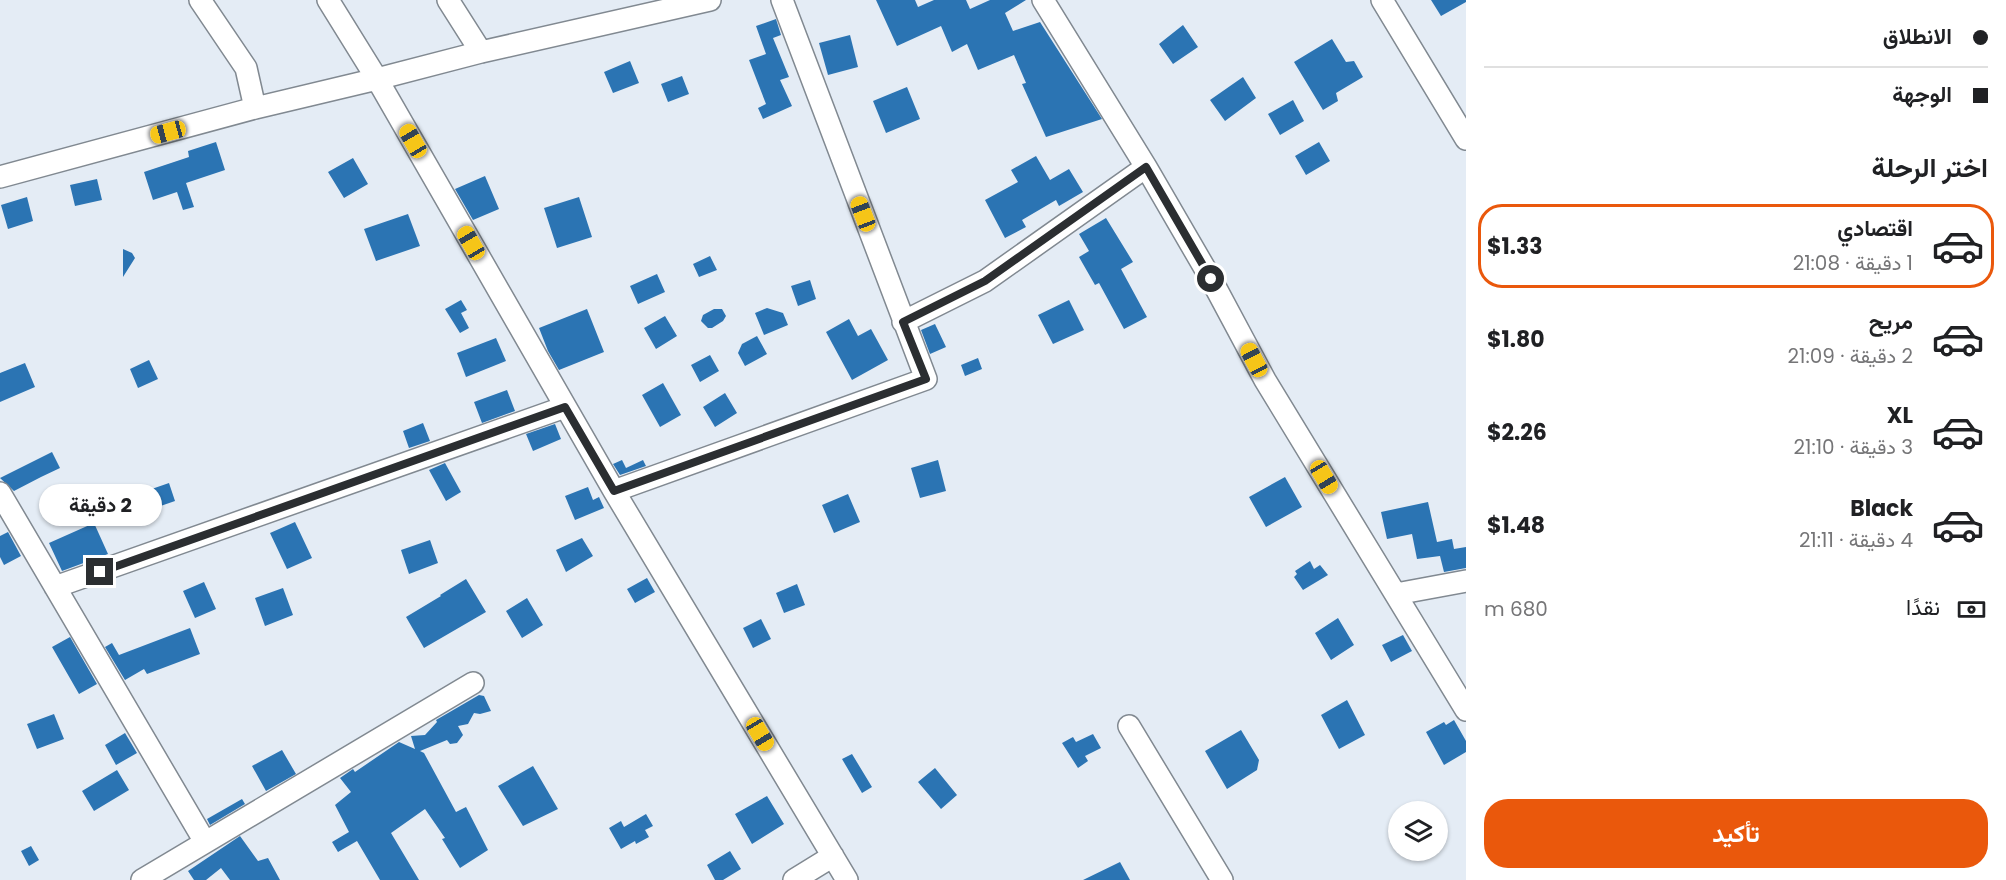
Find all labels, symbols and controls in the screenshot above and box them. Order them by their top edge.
text: الانطلاق [1883,21,1952,52]
text: الوجهة [1892,79,1952,110]
car [148,119,188,145]
car [396,121,430,161]
text: اختر الرحلة [1872,149,1988,186]
car [848,194,878,234]
text: اقتصادي [1837,213,1913,244]
icon: car [1931,219,1985,273]
car [454,223,488,263]
text: $1.33 [1487,231,1543,262]
text: 1 دقيقة · 21:08 [1793,249,1913,277]
route start [1197,265,1224,292]
text: مريح [1869,306,1913,337]
icon: car [1931,312,1985,366]
text: $1.80 [1487,324,1545,355]
car [1238,340,1270,380]
text: 2 دقيقة · 21:09 [1788,342,1913,370]
text: XL [1887,400,1913,431]
icon: car [1931,405,1985,459]
text: $2.26 [1487,417,1547,448]
text: 3 دقيقة · 21:10 [1794,433,1913,461]
car [1307,457,1341,497]
callout: 2 دقيقة [39,485,162,527]
text: 2 دقيقة [69,491,132,519]
text: Black [1850,493,1913,524]
icon: car [1931,498,1985,552]
text: $1.48 [1487,510,1545,541]
text: 4 دقيقة · 21:11 [1799,526,1913,554]
route end [86,558,113,585]
text: نقدًا [1906,592,1940,623]
icon: cash [1955,593,1988,626]
text: 680 m [1484,595,1548,623]
car [743,714,777,754]
button: تأكيد [1484,799,1988,868]
map controls [1388,801,1448,861]
button: layers [1388,801,1448,861]

